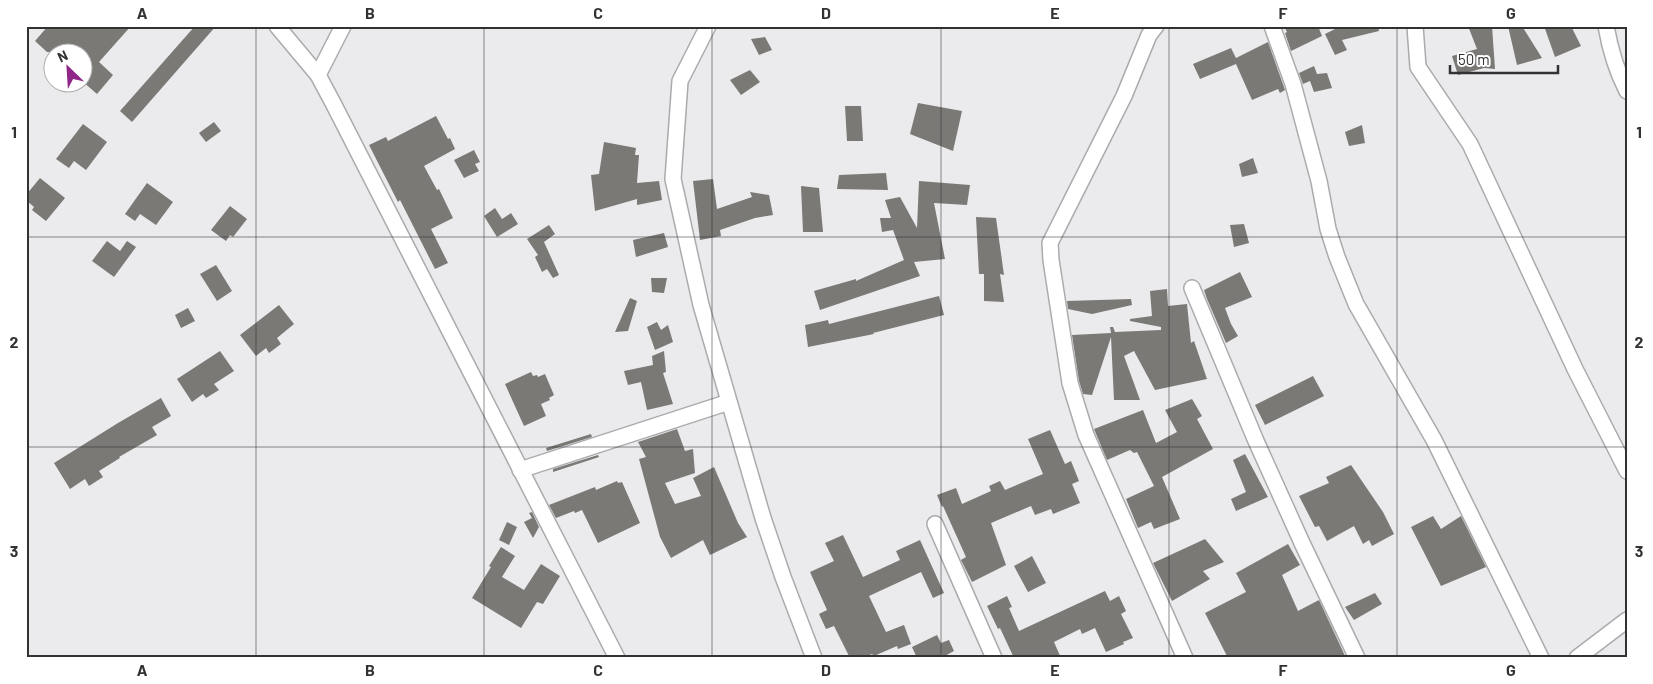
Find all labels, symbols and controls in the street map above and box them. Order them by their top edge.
text: A [137,3,148,22]
text: B [365,3,375,22]
text: C [593,3,603,22]
text: D [821,3,831,22]
text: E [1050,3,1060,22]
text: F [1279,3,1288,22]
text: G [1506,3,1516,22]
north arrow [42,42,92,92]
scale bar [1450,42,1558,74]
text: N [54,46,70,65]
text: 50 m [1458,50,1490,68]
text: 1 [11,122,17,141]
text: 1 [1636,122,1642,141]
text: 2 [10,332,19,351]
text: 2 [1635,332,1644,351]
text: 3 [10,541,18,560]
text: 3 [1635,541,1643,560]
text: A [137,660,148,679]
text: B [365,660,375,679]
text: C [593,660,603,679]
text: D [821,660,831,679]
text: E [1050,660,1060,679]
text: F [1279,660,1288,679]
text: G [1506,660,1516,679]

